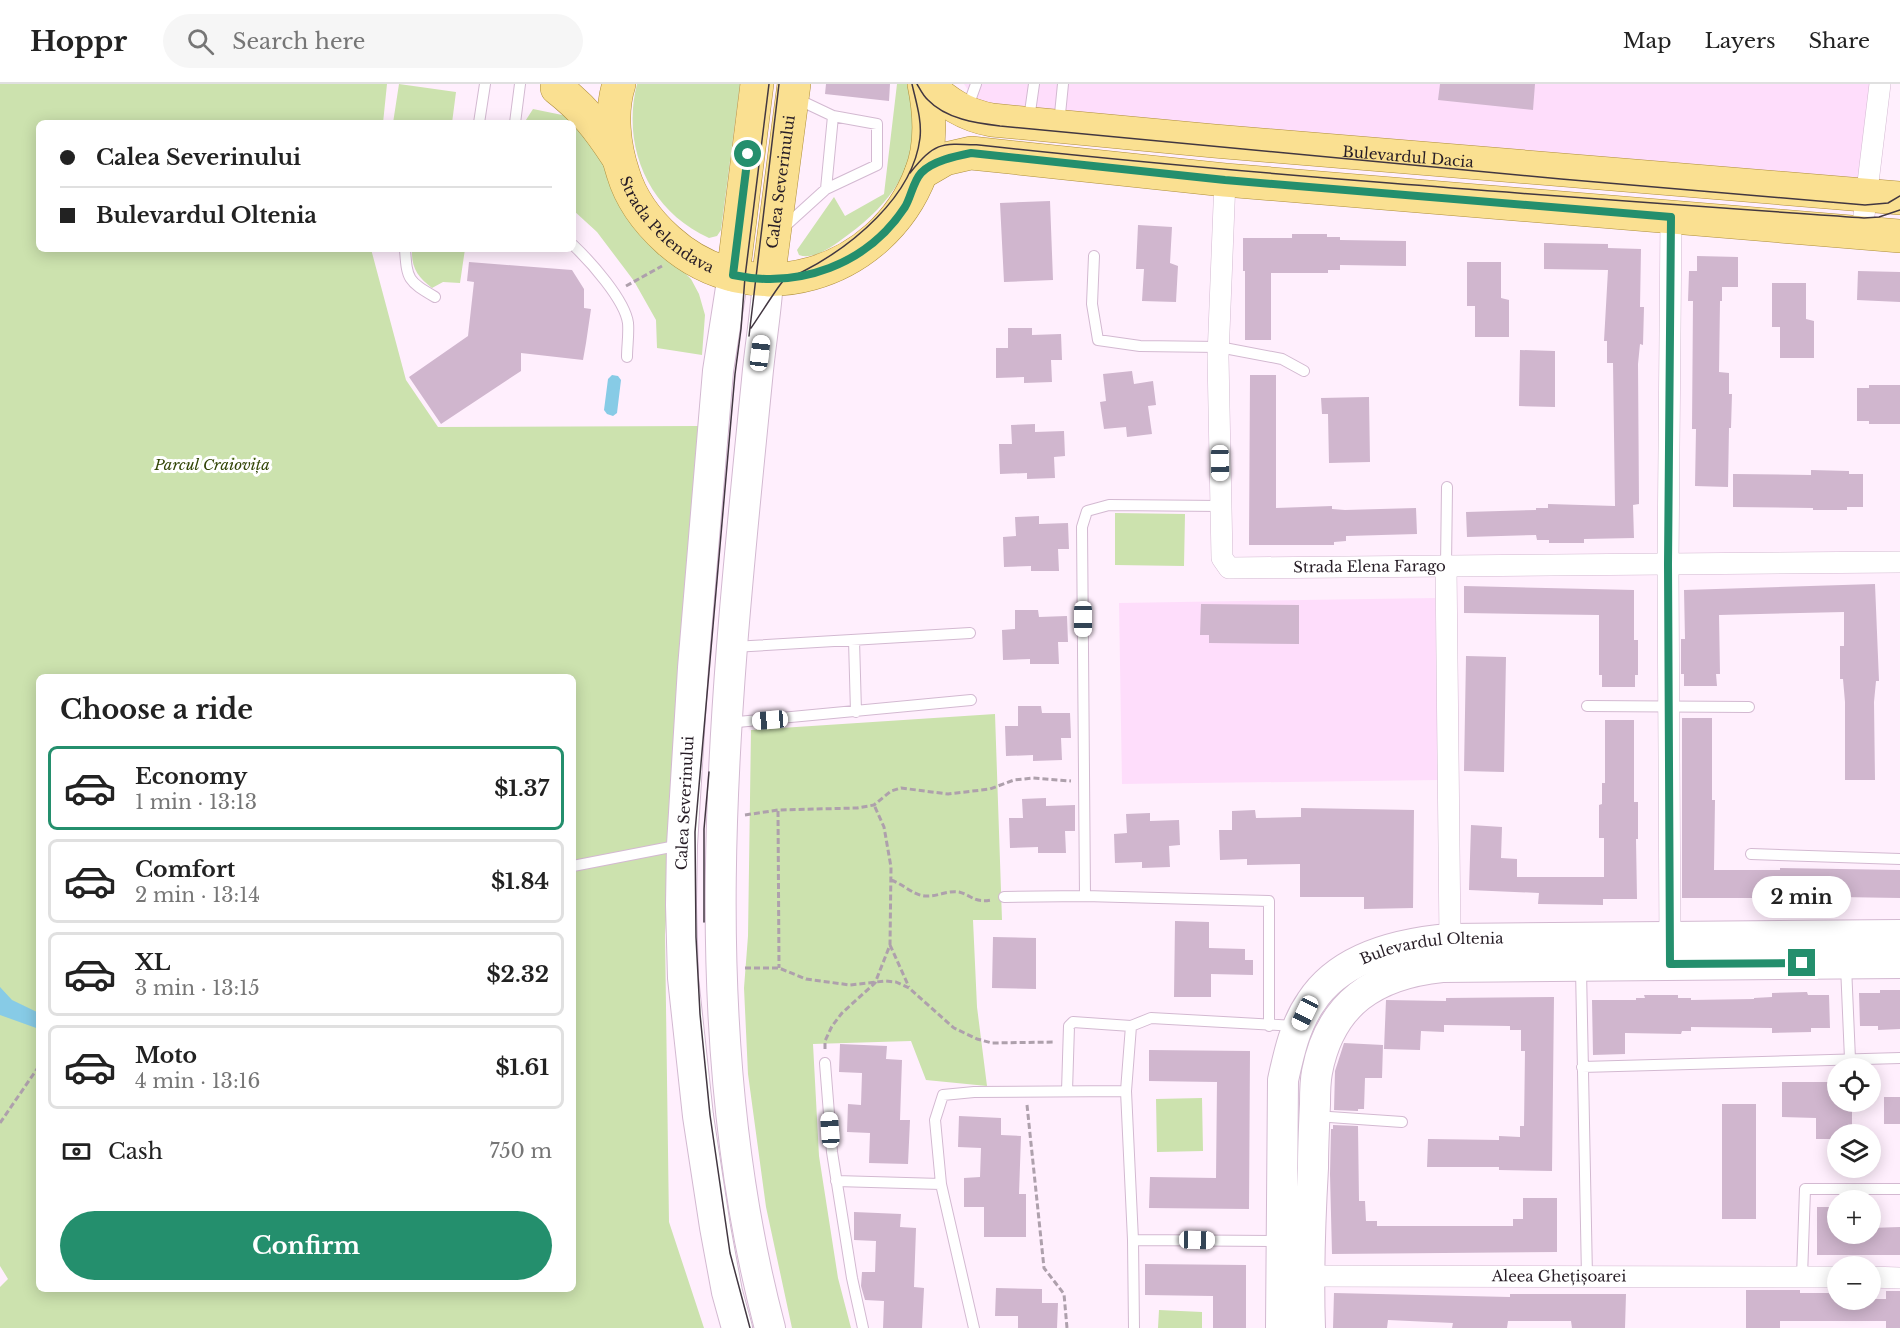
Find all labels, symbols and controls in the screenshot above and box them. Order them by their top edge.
search box [163,14,583,68]
text: Hoppr [30,24,127,59]
icon: search [184,25,217,58]
text: Search here [232,28,365,55]
text: Map [1623,28,1672,54]
text: Layers [1705,28,1776,54]
text: Share [1809,28,1870,54]
street label: Calea Severinului [762,114,799,250]
route start [734,140,761,167]
street label: Bulevardul Dacia [1342,142,1475,172]
text: Calea Severinului [96,144,301,171]
street label: Strada Pelendava [616,173,718,277]
text: Bulevardul Oltenia [96,202,317,229]
car [749,334,771,372]
car [1211,445,1229,481]
park label: Parcul Craiovița [153,455,270,474]
street label: Strada Elena Farago [1293,556,1446,576]
car [1074,601,1092,637]
text: Choose a ride [60,693,253,726]
car [751,709,789,731]
street label: Calea Severinului [671,735,698,871]
icon: car [63,761,117,815]
text: Economy [135,763,247,790]
text: $1.37 [494,775,549,802]
text: 1 min · 13:13 [135,790,257,814]
icon: car [63,854,117,908]
text: Comfort [135,856,235,883]
text: $1.84 [491,868,549,895]
callout: 2 min [1752,876,1852,918]
text: 2 min · 13:14 [135,883,260,907]
text: 2 min [1770,885,1833,909]
street label: Bulevardul Oltenia [1357,929,1504,968]
icon: car [63,947,117,1001]
text: XL [135,949,170,976]
route end [1788,949,1815,976]
text: $2.32 [486,961,549,988]
text: 3 min · 13:15 [135,976,260,1000]
car [1289,993,1321,1033]
icon: car [63,1040,117,1094]
text: Moto [135,1042,197,1069]
text: $1.61 [495,1054,549,1081]
map controls [1827,1058,1881,1310]
button: locate [1827,1058,1881,1112]
text: 4 min · 13:16 [135,1069,260,1093]
car [820,1111,840,1149]
button: layers [1827,1124,1881,1178]
icon: cash [60,1135,93,1168]
text: Cash [108,1138,163,1165]
text: 750 m [489,1139,552,1163]
button: + [1827,1190,1881,1244]
button: Confirm [60,1211,552,1280]
car [1179,1231,1215,1249]
button: − [1827,1256,1881,1310]
street label: Aleea Ghețișoarei [1491,1266,1626,1286]

